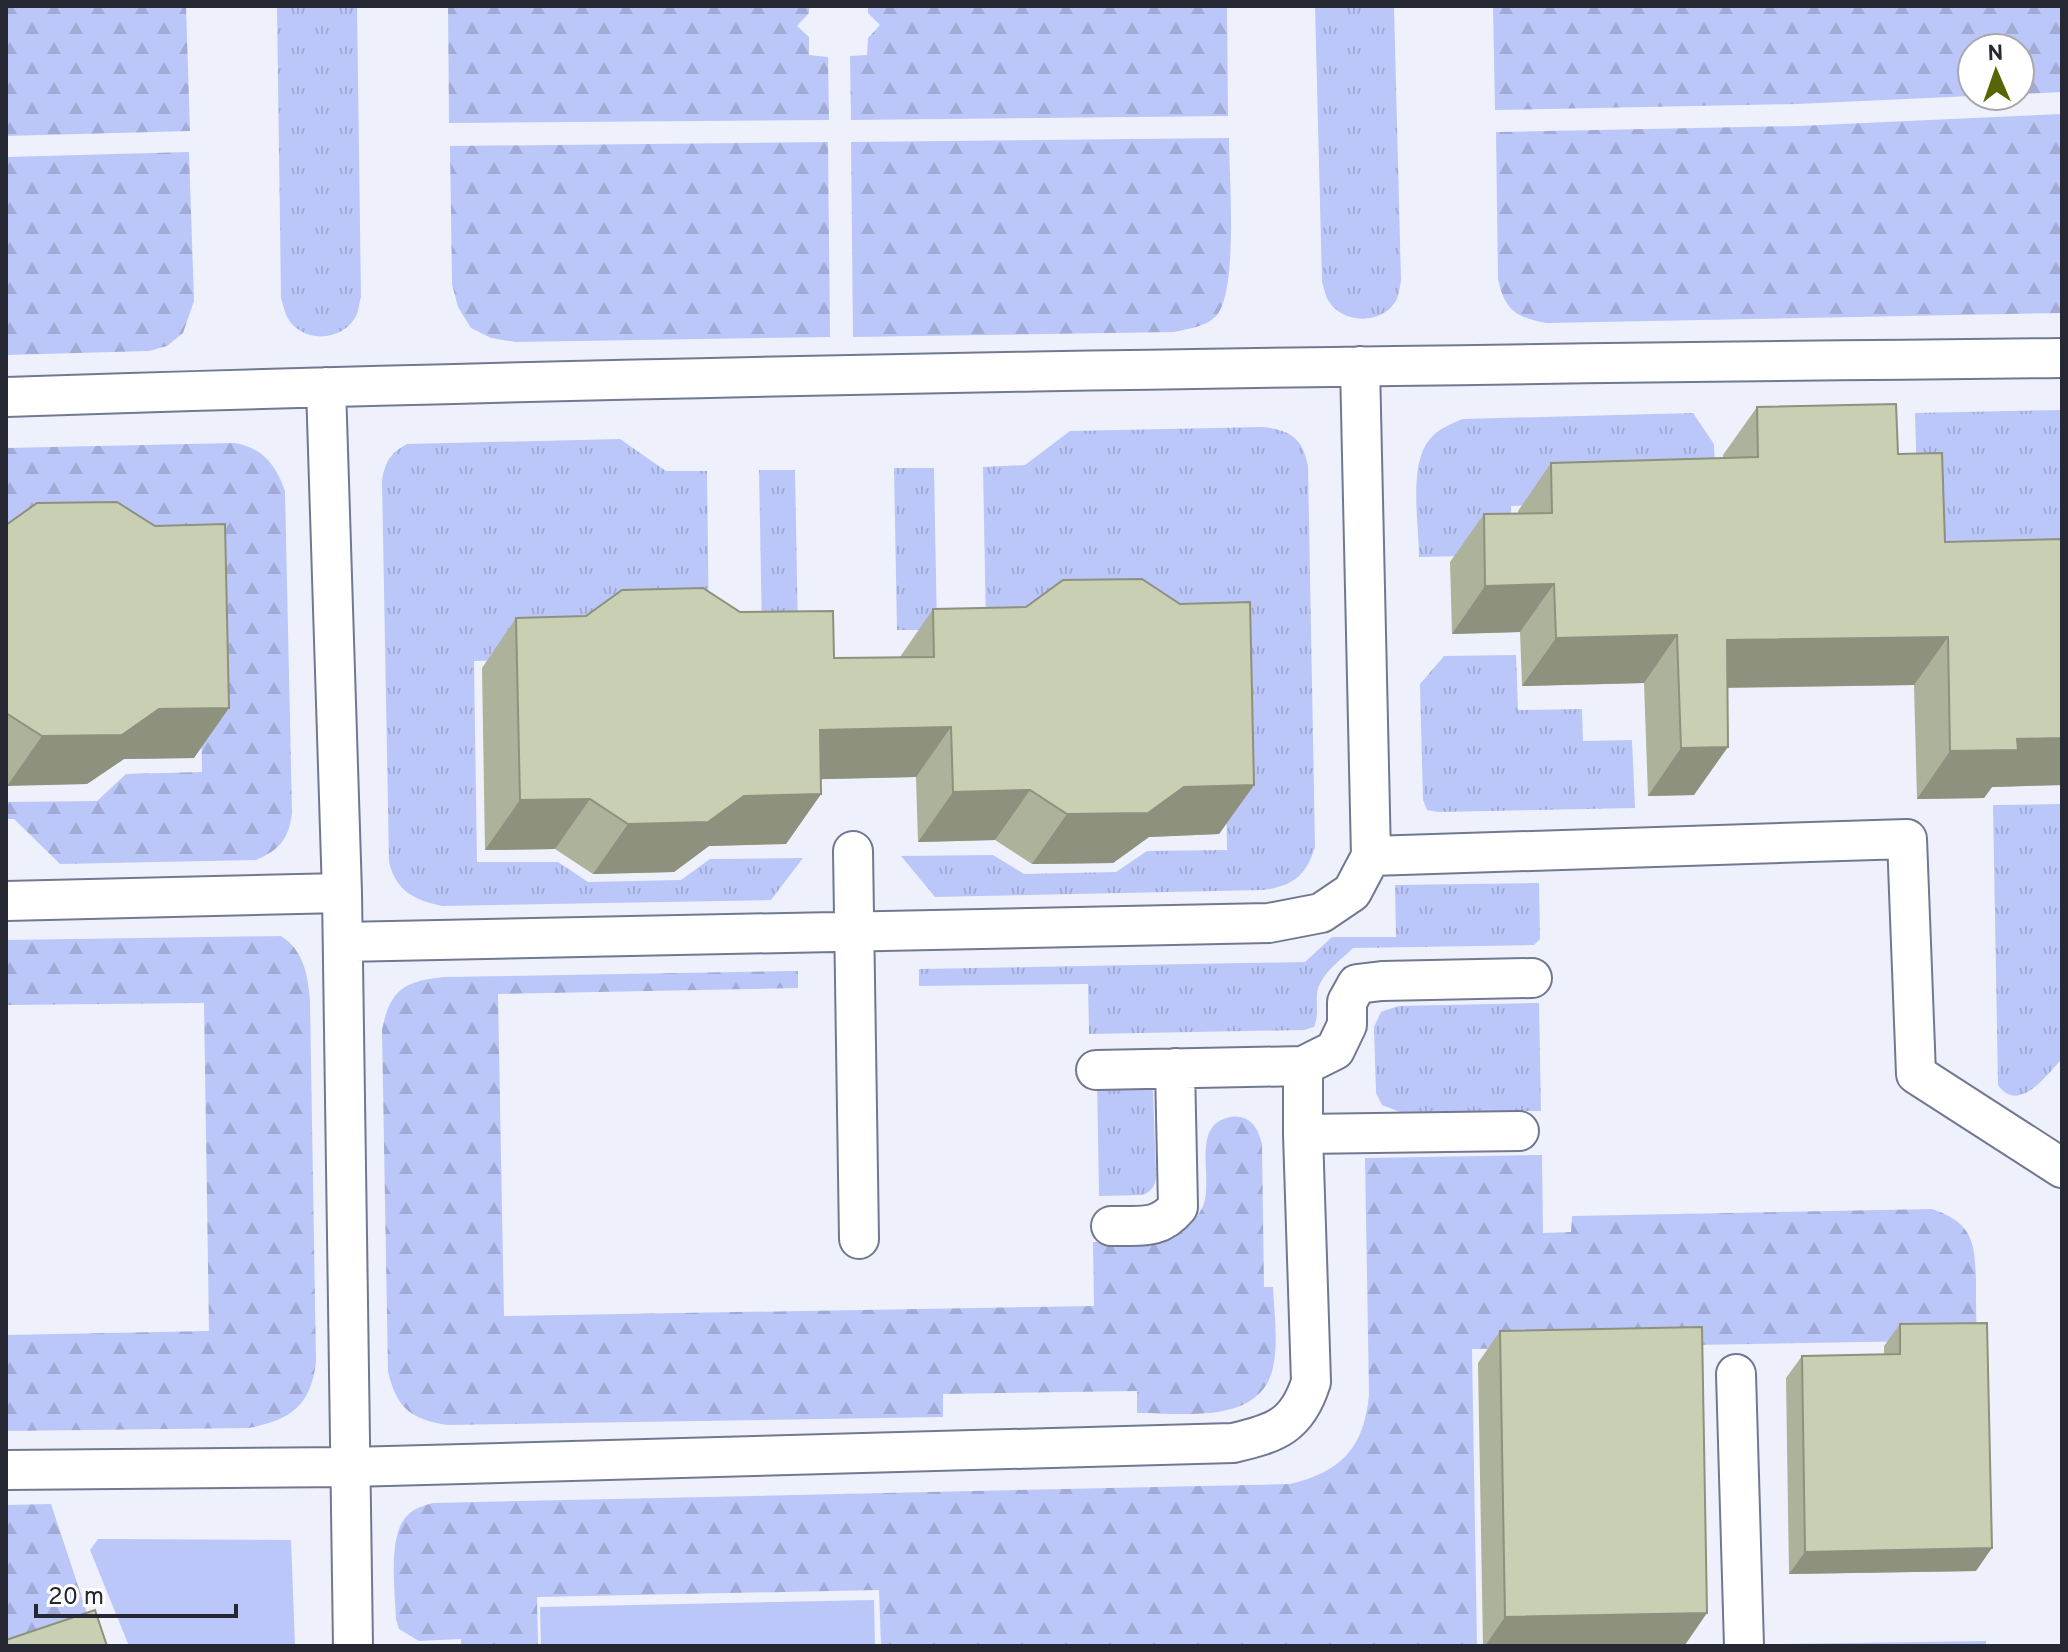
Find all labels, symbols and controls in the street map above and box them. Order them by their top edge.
north arrow [1956,32,2036,112]
text: N [1987,41,2004,68]
scale bar [36,1568,236,1618]
text: 20 m [48,1583,104,1613]

